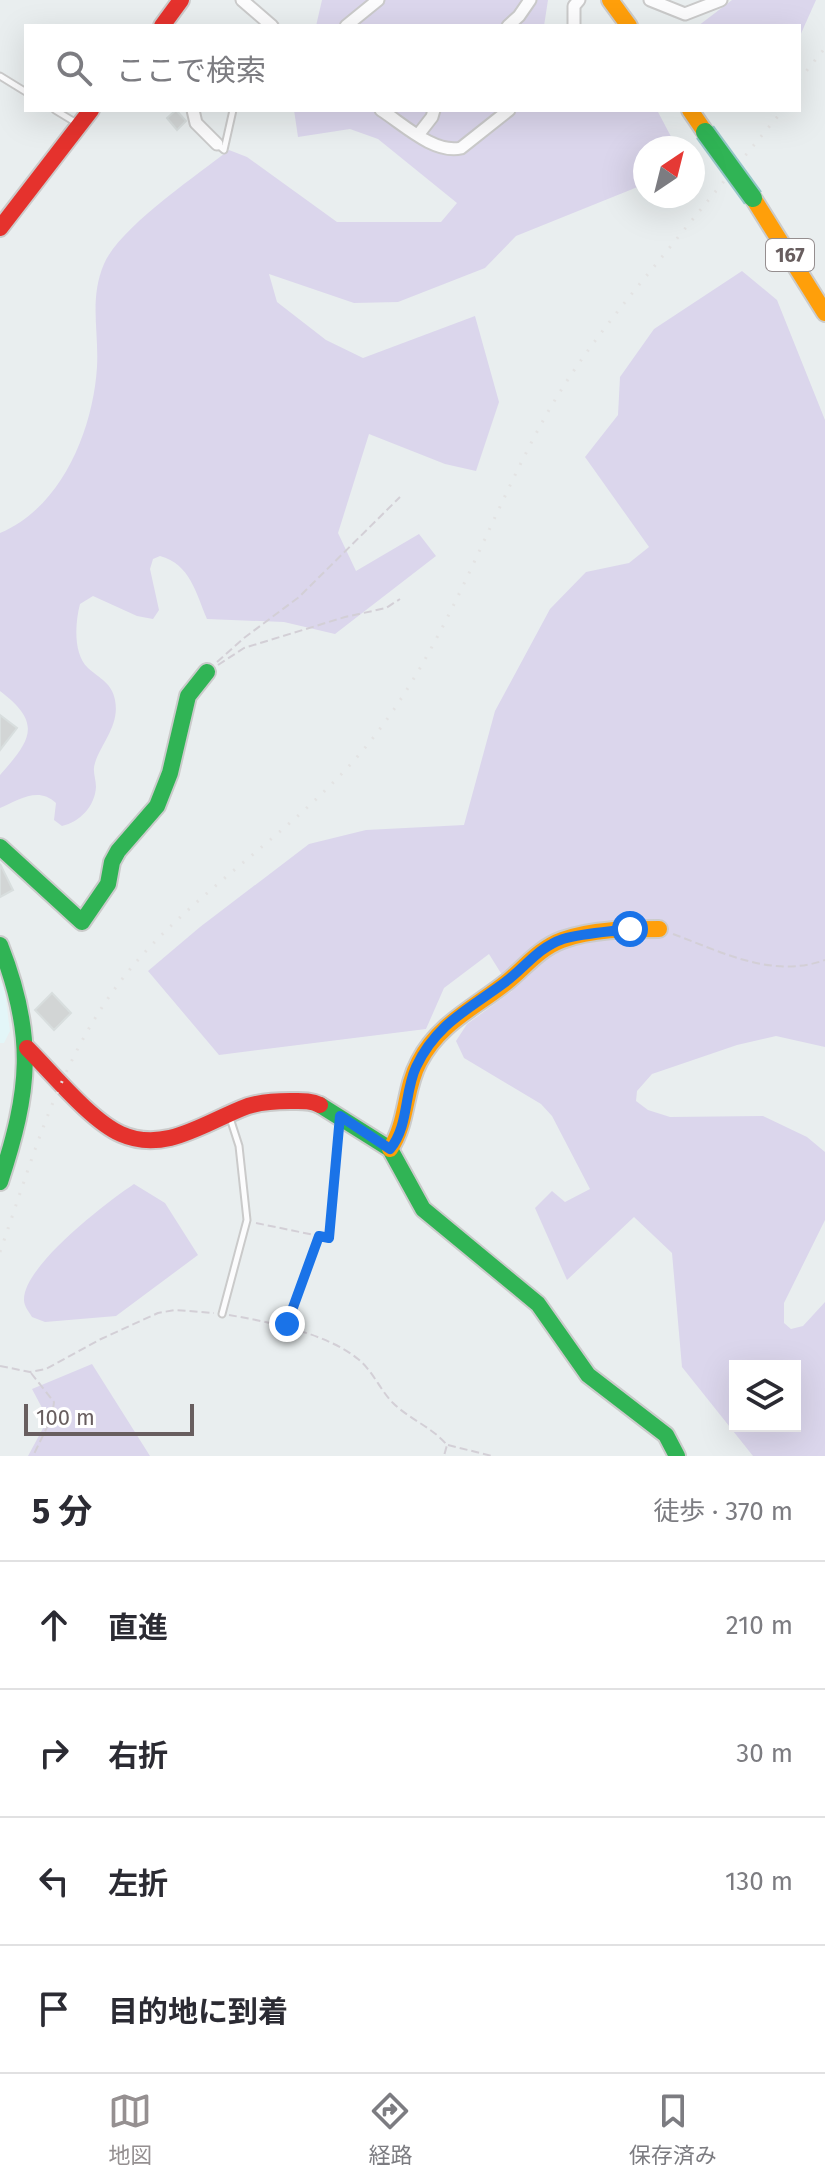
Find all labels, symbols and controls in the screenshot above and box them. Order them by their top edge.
search box [24,24,801,112]
icon: search [52,46,96,90]
text: ここで検索 [116,53,266,89]
north arrow [633,136,705,208]
road number: 167 [766,239,814,271]
route start [612,911,648,947]
route end [269,1306,305,1342]
map controls [729,1360,801,1432]
button: layers [729,1360,801,1432]
scale bar [24,1400,194,1436]
text: 100 m [36,1404,95,1431]
text: 5 分 [32,1491,92,1532]
text: 徒歩 · 370 m [653,1496,793,1527]
icon: ahead [32,1603,76,1647]
text: 直進 [108,1610,168,1646]
text: 210 m [726,1610,793,1641]
icon: right [32,1731,76,1775]
text: 右折 [108,1738,168,1774]
text: 30 m [736,1738,793,1769]
icon: left [32,1859,76,1903]
text: 左折 [108,1866,168,1902]
text: 130 m [725,1866,793,1897]
icon: arrive [32,1987,76,2031]
text: 目的地に到着 [108,1994,288,2030]
tab: 地図 [108,2089,152,2169]
tab: 経路 [368,2089,413,2169]
tab: 保存済み [629,2089,717,2169]

